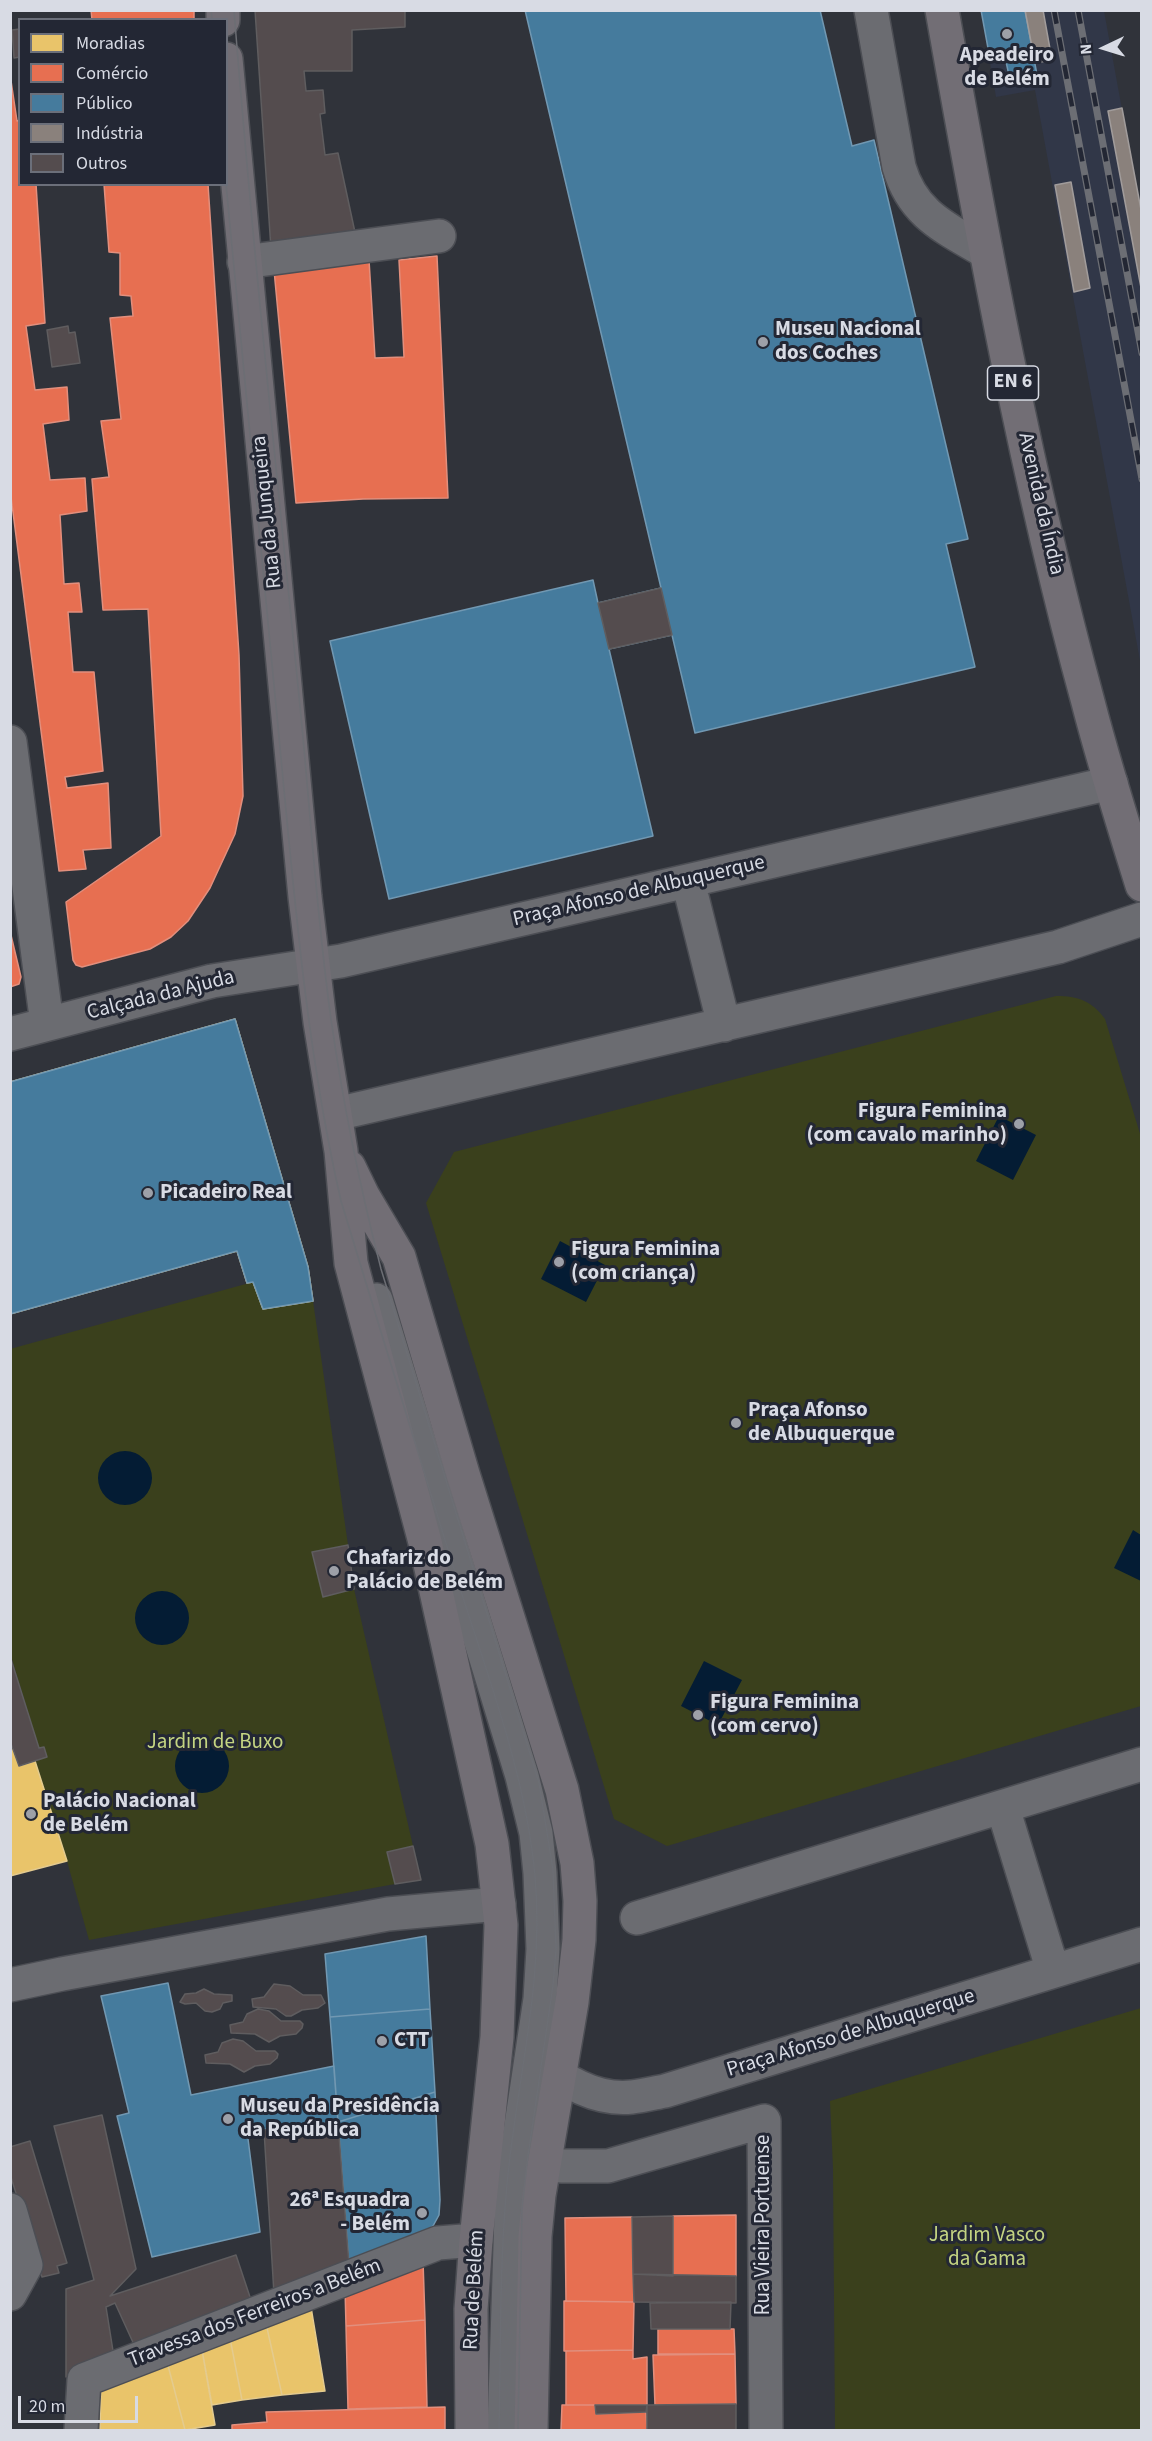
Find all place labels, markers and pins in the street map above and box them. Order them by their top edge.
marker: Apeadeiro de Belém [1000,27,1014,41]
place label: Apeadeiro de Belém [960,43,1054,93]
place label: Museu Nacional dos Coches [775,317,921,367]
marker: Museu Nacional dos Coches [756,335,770,349]
place label: Figura Feminina (com cavalo marinho) [806,1099,1007,1149]
marker: Figura Feminina (com cavalo marinho) [1012,1117,1026,1131]
place label: Picadeiro Real [160,1180,292,1206]
marker: Picadeiro Real [141,1186,155,1200]
place label: Figura Feminina (com criança) [571,1237,720,1287]
marker: Figura Feminina (com criança) [552,1255,566,1269]
place label: Praça Afonso de Albuquerque [748,1398,895,1448]
marker: Praça Afonso de Albuquerque [729,1416,743,1430]
place label: Chafariz do Palácio de Belém [346,1546,503,1596]
marker: Chafariz do Palácio de Belém [327,1564,341,1578]
place label: Figura Feminina (com cervo) [710,1690,859,1740]
marker: Figura Feminina (com cervo) [691,1708,705,1722]
place label: Palácio Nacional de Belém [43,1789,196,1839]
marker: Palácio Nacional de Belém [24,1807,38,1821]
place label: CTT [394,2028,429,2054]
marker: CTT [375,2034,389,2048]
place label: Museu da Presidência da República [240,2094,440,2144]
marker: Museu da Presidência da República [221,2112,235,2126]
place label: 26ª Esquadra - Belém [289,2188,410,2238]
marker: 26ª Esquadra - Belém [415,2206,429,2220]

